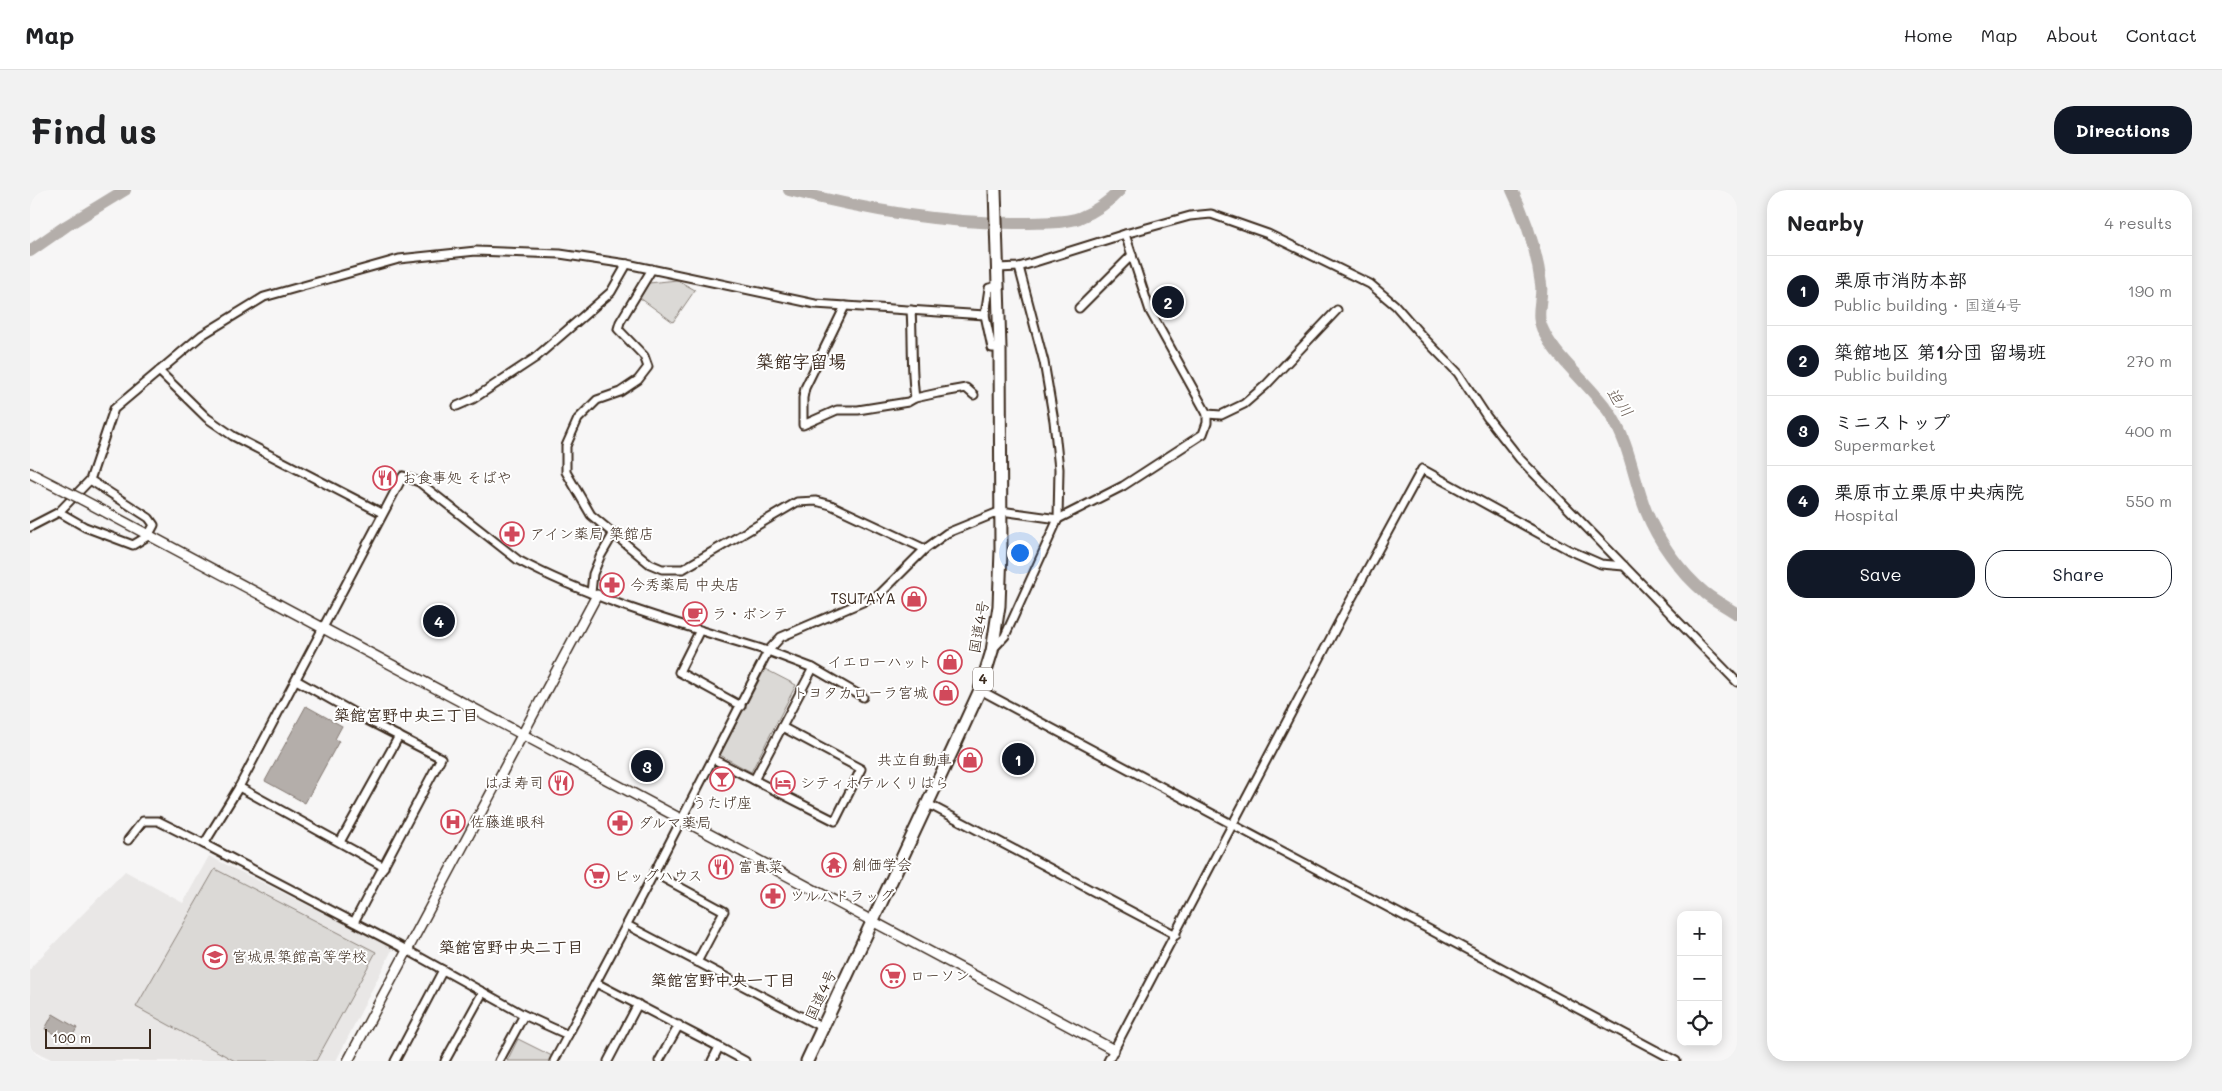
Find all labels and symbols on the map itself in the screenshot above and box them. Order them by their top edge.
pin: 2 [1152,283,1184,321]
district label: 築館字留場 [756,349,846,373]
water label: 迫川 [1603,383,1638,421]
restaurant icon: お食事処 そばや [372,465,398,491]
place label: お食事処 そばや [402,467,512,487]
pharmacy icon: アイン薬局 築館店 [499,521,525,547]
place label: アイン薬局 築館店 [530,523,654,543]
your location [1007,540,1033,566]
pharmacy icon: 今秀薬局 中央店 [599,572,625,598]
place label: 今秀薬局 中央店 [630,574,740,594]
shop icon: TSUTAYA [901,586,927,612]
place label: TSUTAYA [830,588,896,608]
street label: 国道4号 [963,599,993,655]
cafe icon: ラ・ボンテ [682,601,708,627]
pin: 4 [423,602,455,640]
place label: ラ・ボンテ [712,603,788,623]
shop icon: イエローハット [937,649,963,675]
place label: イエローハット [827,651,932,671]
road number: 4 [973,668,993,690]
shop icon: トヨタカローラ宮城 [933,680,959,706]
place label: トヨタカローラ宮城 [793,682,928,702]
district label: 築館宮野中央三丁目 [334,704,478,725]
pin: 1 [1002,740,1034,778]
pin: 3 [631,747,663,785]
shop icon: 共立自動車 [957,747,983,773]
place label: 共立自動車 [877,749,952,769]
bar icon: うたげ座 [709,766,735,792]
restaurant icon: はま寿司 [548,770,574,796]
hotel icon: シティホテルくりはら [770,770,796,796]
place label: はま寿司 [484,772,544,792]
place label: シティホテルくりはら [800,772,949,792]
place label: うたげ座 [692,792,752,812]
hospital icon: 佐藤進眼科 [440,809,466,835]
pharmacy icon: ダルマ薬局 [607,810,633,836]
place label: 佐藤進眼科 [470,811,545,831]
place label: ダルマ薬局 [638,812,712,832]
temple icon: 創価学会 [821,852,847,878]
restaurant icon: 富貴菜 [708,854,734,880]
place label: 創価学会 [852,854,912,874]
place label: 富貴菜 [738,856,783,876]
supermarket icon: ビッグハウス [584,863,610,889]
place label: ビッグハウス [614,865,703,885]
pharmacy icon: ツルハドラッグ [760,883,786,909]
place label: ツルハドラッグ [790,885,894,905]
district label: 築館宮野中央二丁目 [439,936,583,957]
school or university icon: 宮城県築館高等学校 [202,944,228,970]
place label: 宮城県築館高等学校 [232,946,367,966]
supermarket icon: ローソン [880,963,906,989]
place label: ローソン [910,965,970,985]
street label: 国道4号 [800,966,841,1023]
district label: 築館宮野中央一丁目 [651,969,795,990]
scale bar [45,1026,151,1049]

